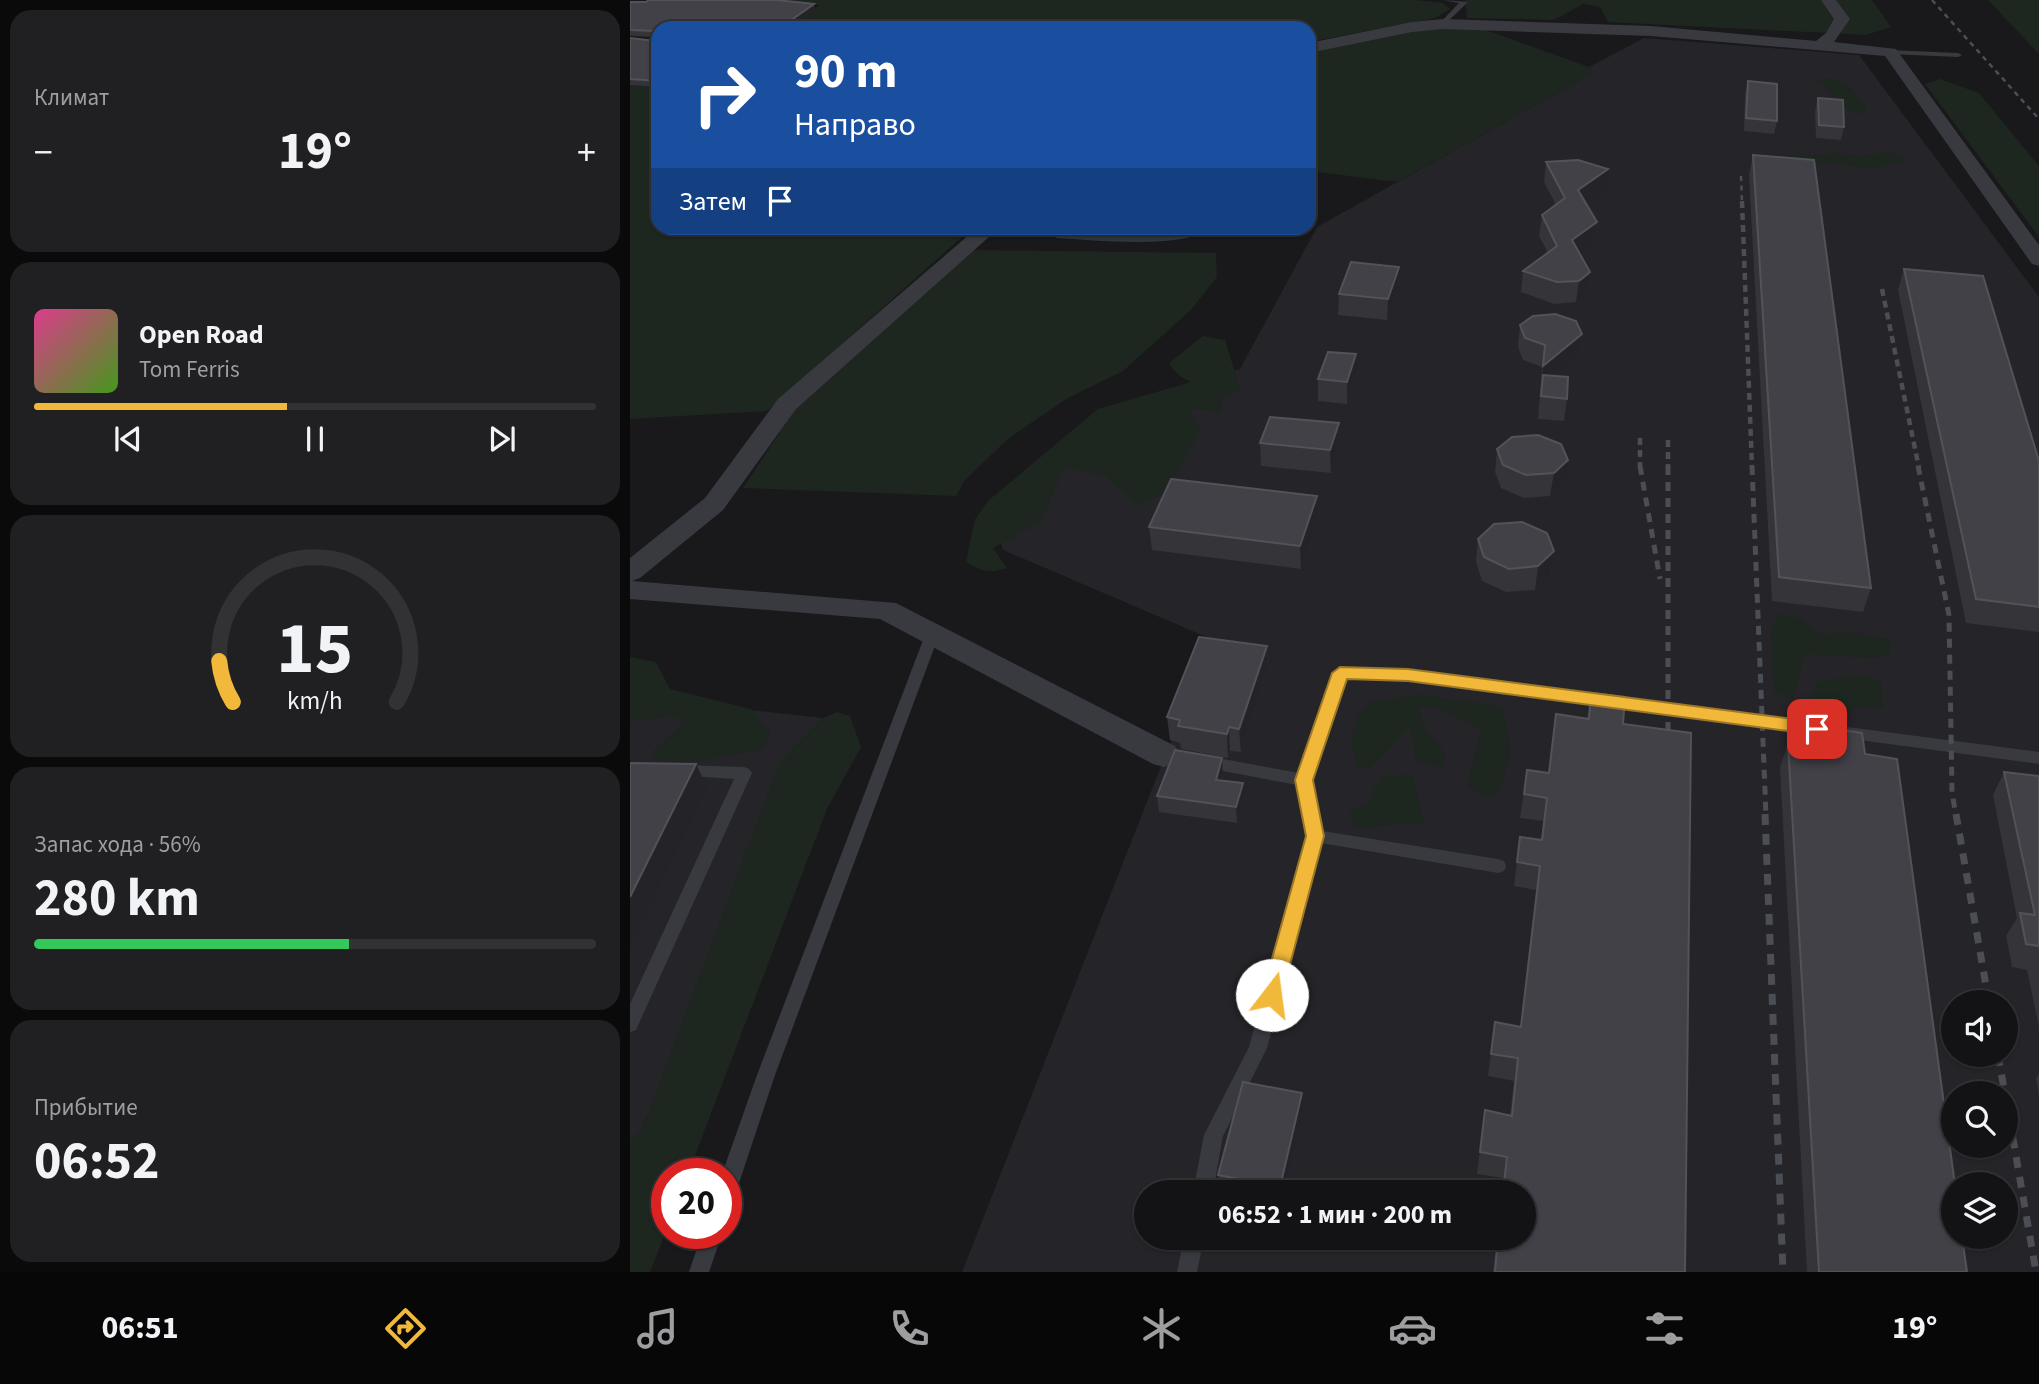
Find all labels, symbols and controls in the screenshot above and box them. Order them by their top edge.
text: 90 m [794,37,898,107]
icon: right [679,49,770,140]
text: Климат [34,81,109,114]
text: Направо [794,102,916,148]
text: 19° [278,115,352,189]
text: − [34,126,53,180]
text: + [577,126,596,180]
icon: arrive [761,182,799,220]
text: Затем [679,183,747,220]
text: Open Road [139,316,264,353]
text: Tom Ferris [139,353,240,386]
icon: previous [109,420,147,458]
icon: pause [296,420,334,458]
icon: next [483,420,521,458]
text: 15 [277,597,353,701]
text: km/h [287,683,343,719]
pin [1787,699,1847,759]
icon: arrive [1798,710,1836,748]
text: Запас хода · 56% [34,828,201,861]
text: 280 km [34,862,200,936]
position arrow [1235,958,1309,1032]
map controls [1941,990,2018,1249]
button: sound [1941,990,2018,1067]
button: search [1941,1081,2018,1158]
text: Прибытие [34,1091,138,1124]
text: 06:52 [34,1125,159,1199]
speed limit sign: 20 [651,1158,742,1249]
button: layers [1941,1172,2018,1249]
text: 06:52 · 1 мин · 200 m [1218,1196,1452,1233]
icon: directions [381,1304,430,1353]
icon: music [633,1304,682,1353]
icon: phone [885,1304,934,1353]
icon: climate [1137,1304,1186,1353]
icon: car [1388,1304,1437,1353]
icon: filters [1640,1304,1689,1353]
text: 06:51 [101,1305,179,1351]
text: 19° [1892,1305,1938,1351]

